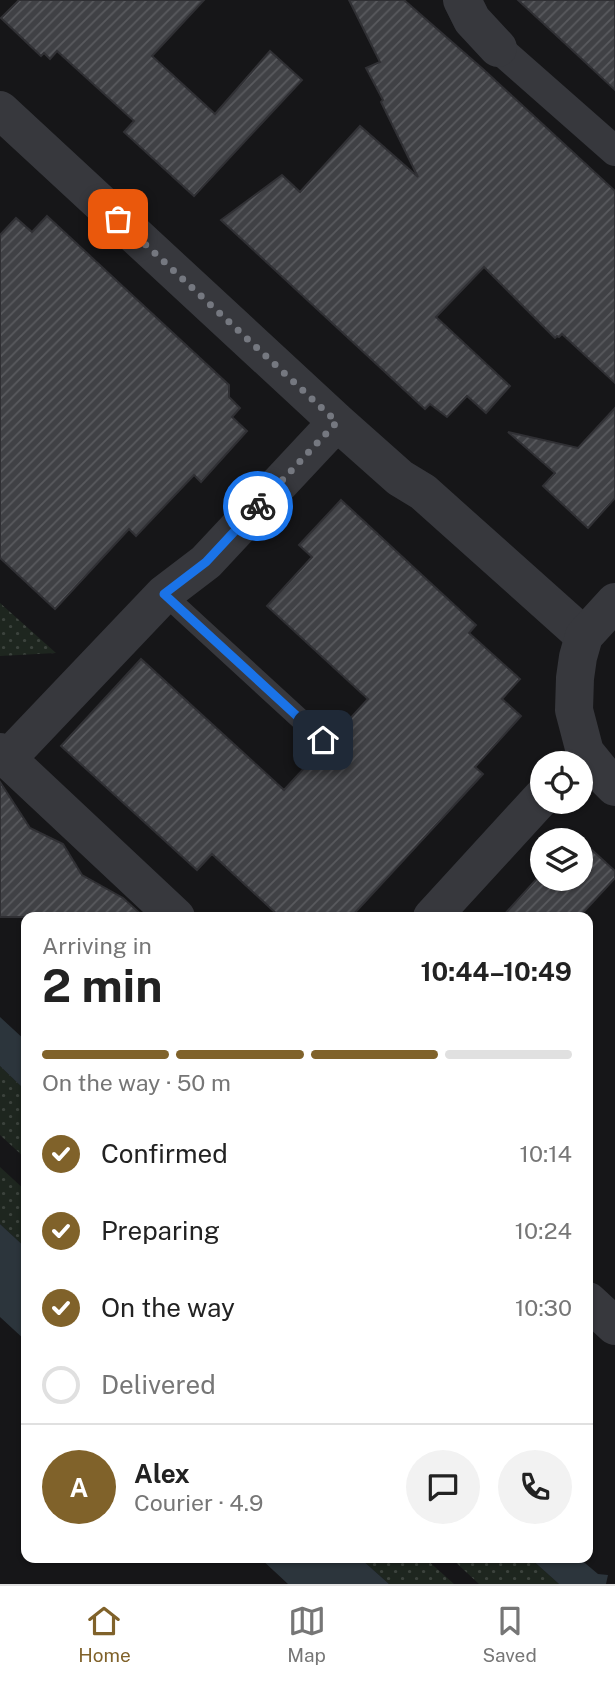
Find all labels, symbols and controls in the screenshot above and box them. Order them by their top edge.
pin [88,189,148,249]
icon: bag [99,200,137,238]
courier [223,471,293,541]
icon: bike [239,487,277,525]
pin [293,710,353,770]
icon: home [304,721,342,759]
map controls [530,751,593,891]
button: locate [530,751,593,814]
button: layers [530,828,593,891]
text: Arriving in [42,932,152,959]
text: 10:44–10:49 [420,956,572,987]
text: 2 min [42,958,162,1012]
text: On the way · 50 m [42,1069,231,1096]
icon: check [42,1135,80,1173]
text: Confirmed [101,1138,228,1169]
text: 10:14 [520,1140,572,1167]
icon: check [42,1212,80,1250]
text: Preparing [101,1215,220,1246]
text: 10:24 [515,1217,572,1244]
icon: check [42,1289,80,1327]
text: On the way [101,1292,235,1323]
text: 10:30 [515,1294,572,1321]
text: Delivered [101,1369,216,1400]
button: chat [406,1450,480,1524]
button: phone [498,1450,572,1524]
text: Alex [134,1458,190,1489]
text: A [70,1472,88,1503]
text: Courier · 4.9 [134,1489,263,1516]
tab: Home [78,1602,131,1666]
tab: Map [287,1602,326,1666]
tab: Saved [482,1602,537,1666]

